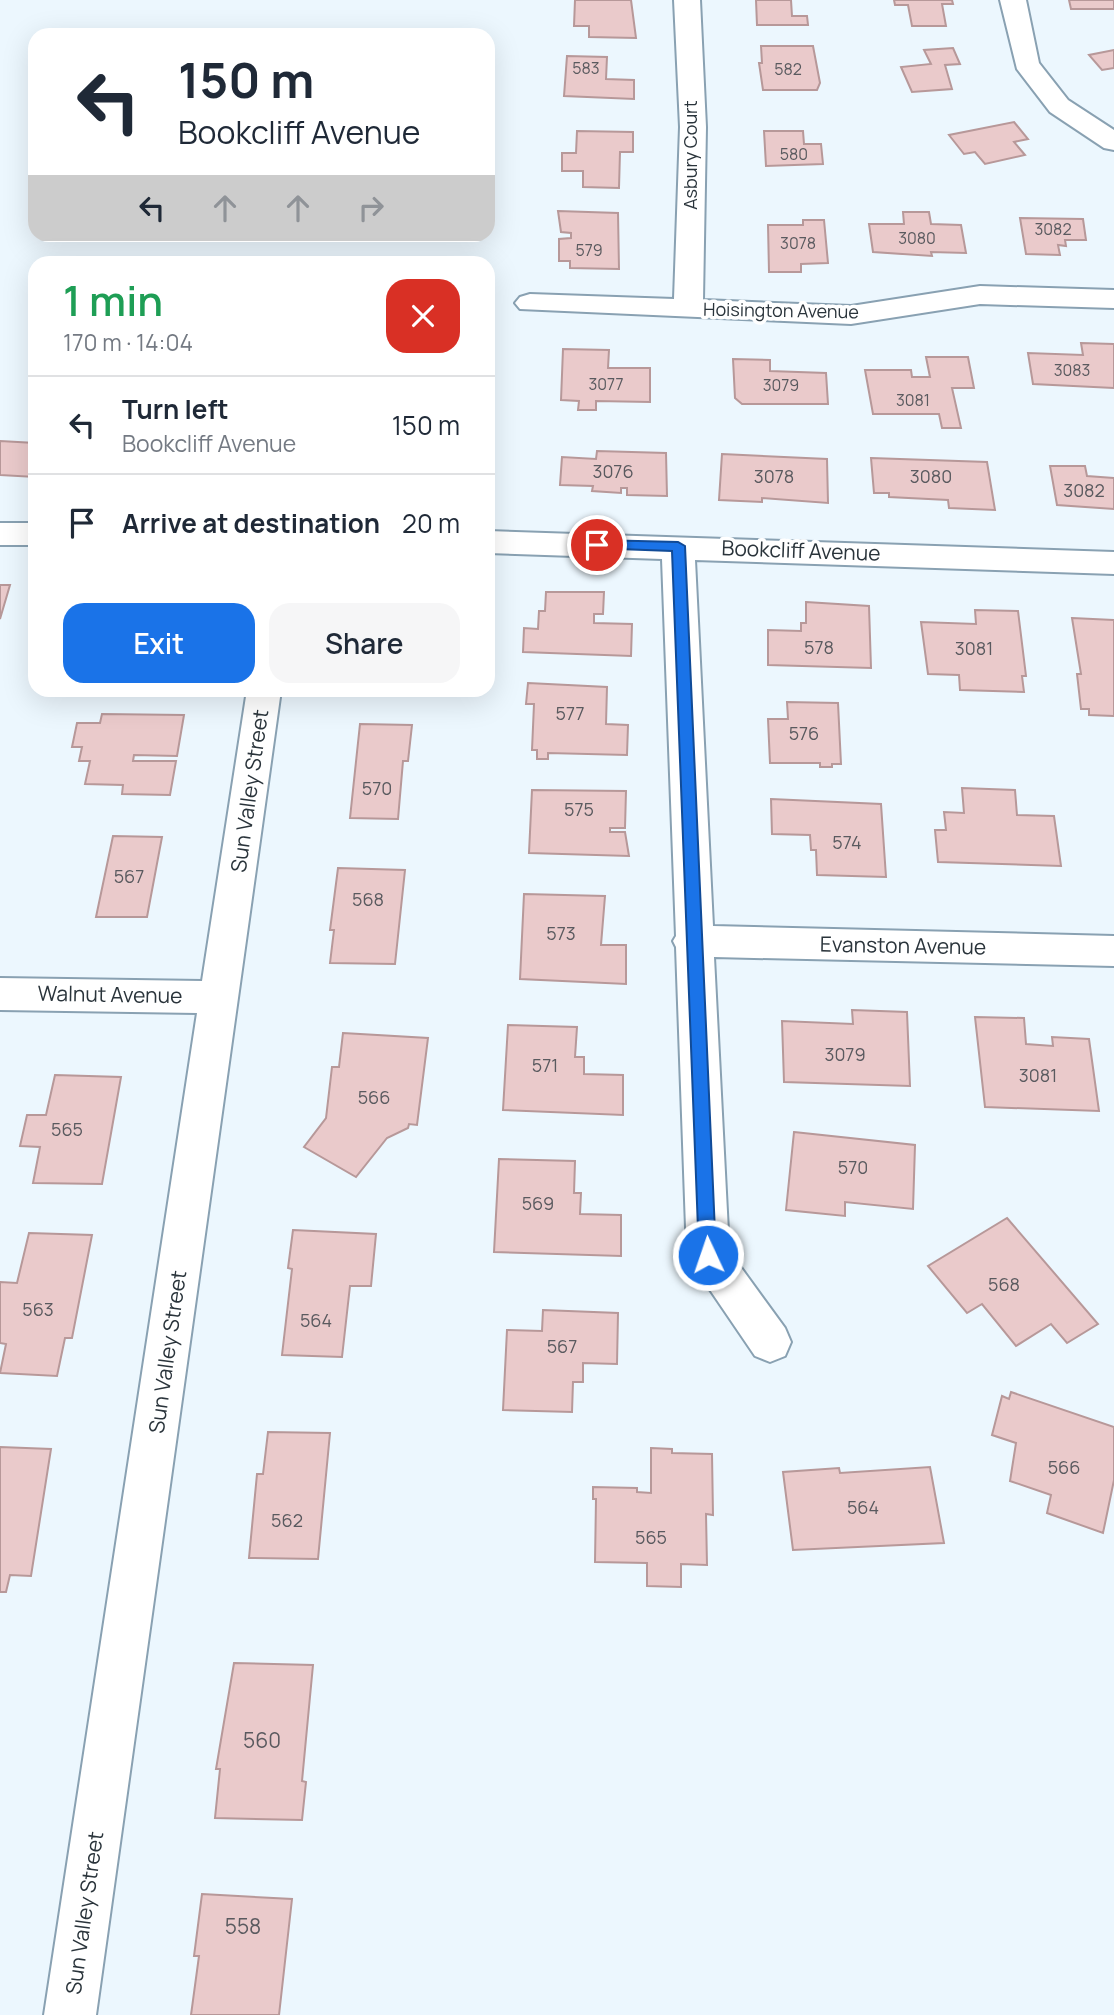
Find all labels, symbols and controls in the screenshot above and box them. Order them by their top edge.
text: 150 m [178,46,314,113]
icon: left [63,56,154,147]
house number: 583 [572,57,600,79]
house number: 582 [774,58,802,80]
street label: Asbury Court [678,100,702,210]
text: Bookcliff Avenue [178,110,420,154]
house number: 580 [780,143,808,165]
icon: left [133,189,171,227]
icon: ahead [206,189,244,227]
icon: ahead [279,189,317,227]
icon: right [352,189,390,227]
house number: 3082 [1034,218,1072,240]
house number: 3080 [898,227,936,249]
house number: 3078 [780,232,816,254]
house number: 579 [575,239,603,261]
text: 1 min [63,271,163,329]
button: close [386,279,460,353]
street label: Hoisington Avenue [703,297,859,323]
text: 170 m · 14:04 [63,326,193,358]
house number: 3083 [1054,359,1090,381]
house number: 3077 [588,373,624,395]
house number: 3079 [763,374,799,396]
house number: 3081 [896,389,930,411]
text: Turn left [122,391,229,427]
icon: left [63,406,101,444]
text: 150 m [392,407,460,443]
text: Bookcliff Avenue [122,427,296,459]
house number: 3076 [592,459,634,483]
house number: 3078 [754,464,794,488]
house number: 3080 [910,464,952,488]
house number: 3082 [1063,478,1105,502]
icon: arrive [63,504,101,542]
text: Arrive at destination [122,505,380,541]
text: 20 m [402,505,460,541]
pin [567,515,627,575]
icon: arrive [578,526,616,564]
street label: Bookcliff Avenue [721,533,881,567]
button: Exit [63,603,255,683]
button: Share [269,603,460,683]
house number: 578 [804,635,834,659]
house number: 3081 [955,636,993,660]
house number: 577 [556,701,584,725]
street label: Sun Valley Street [224,708,274,874]
house number: 576 [789,721,819,745]
house number: 570 [362,776,392,800]
house number: 575 [564,797,594,821]
house number: 574 [832,830,862,854]
house number: 567 [114,864,144,888]
house number: 568 [352,887,384,911]
house number: 573 [546,921,576,945]
street label: Evanston Avenue [820,930,986,960]
street label: Walnut Avenue [37,979,183,1009]
house number: 3079 [824,1042,866,1066]
house number: 571 [532,1053,558,1077]
house number: 3081 [1019,1063,1057,1087]
house number: 566 [358,1085,390,1109]
house number: 565 [51,1117,83,1141]
house number: 570 [838,1155,868,1179]
house number: 569 [522,1191,554,1215]
position arrow [671,1218,745,1292]
street label: Sun Valley Street [142,1269,192,1435]
house number: 568 [988,1272,1020,1296]
house number: 563 [22,1297,54,1321]
house number: 564 [300,1308,332,1332]
house number: 567 [547,1334,577,1358]
house number: 566 [1048,1455,1080,1479]
house number: 564 [847,1495,879,1519]
house number: 562 [271,1508,303,1532]
house number: 565 [635,1525,667,1549]
house number: 560 [243,1726,281,1754]
street label: Sun Valley Street [59,1830,109,1996]
house number: 558 [225,1912,261,1940]

